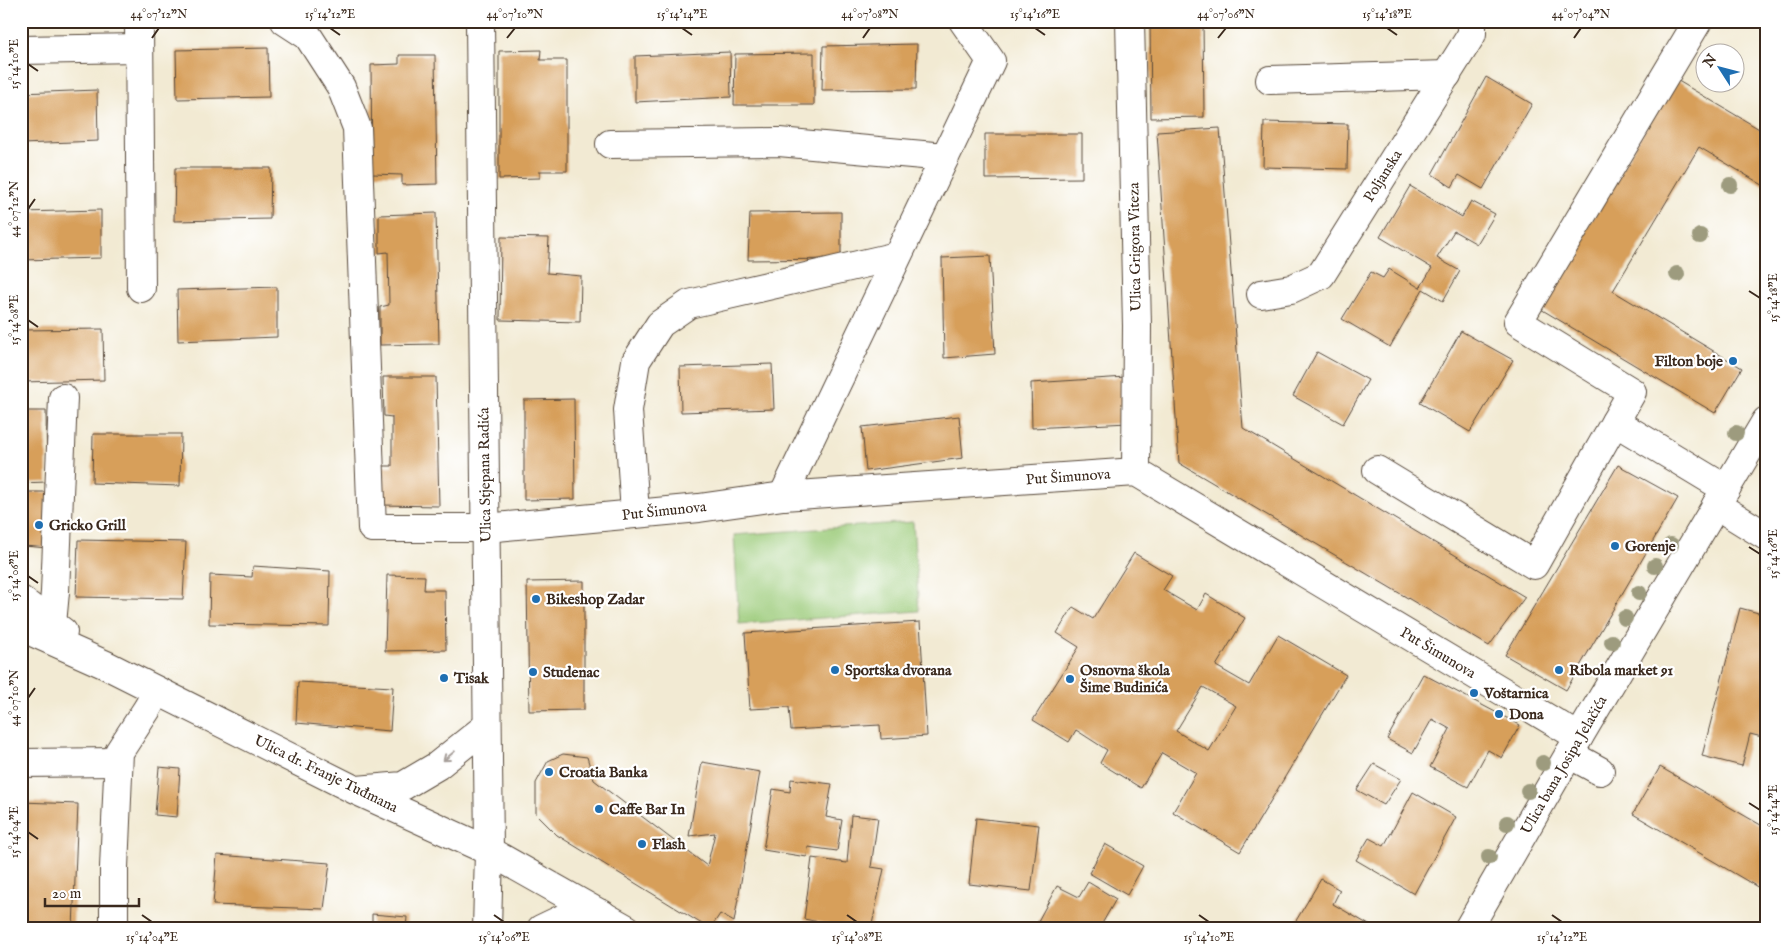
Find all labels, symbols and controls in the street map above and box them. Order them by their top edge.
text: 44°07'12"N [131,7,188,22]
text: 15°14'12"E [305,7,355,22]
text: 44°07'10"N [486,7,544,22]
text: 15°14'14"E [657,7,707,22]
text: 44°07'08"N [841,7,899,22]
text: 15°14'16"E [1010,7,1060,22]
text: 44°07'06"N [1197,7,1255,22]
text: 15°14'18"E [1362,7,1412,22]
text: 44°07'04"N [1552,7,1611,22]
text: 15°14'10"E [7,39,22,89]
north arrow [1694,42,1744,92]
text: N [1699,51,1721,72]
street label: Poljanska [1359,146,1407,206]
text: 44°07'12"N [7,180,22,237]
street label: Ulica Grigora Viteza [1124,182,1146,312]
text: 15°14'18"E [1766,273,1781,323]
text: 15°14'08"E [7,294,22,346]
place label: Filton boje [1654,352,1723,371]
marker: Filton boje [1727,355,1739,367]
street label: Ulica Stjepana Radića [474,407,496,543]
street label: Put Šimunova [1025,465,1111,489]
street label: Put Šimunova [621,497,708,525]
place label: Gricko Grill [49,516,127,535]
marker: Gricko Grill [33,519,45,531]
text: 15°14'16"E [1766,529,1781,579]
place label: Gorenje [1625,537,1676,556]
marker: Gorenje [1609,540,1621,552]
text: 15°14'06"E [7,550,22,602]
place label: Bikeshop Zadar [546,590,645,609]
marker: Bikeshop Zadar [530,593,542,605]
street label: Put Šimunova [1397,623,1480,683]
place label: Sportska dvorana [845,661,952,680]
place label: Osnovna škola Šime Budinića [1080,661,1170,697]
place label: Ribola market 91 [1569,661,1673,680]
place label: Studenac [543,663,600,682]
marker: Sportska dvorana [829,664,841,676]
marker: Ribola market 91 [1553,664,1565,676]
marker: Studenac [527,666,539,678]
text: 44°07'10"N [7,669,22,727]
place label: Tisak [453,669,490,688]
marker: Tisak [438,672,450,684]
marker: Osnovna škola Šime Budinića [1064,673,1076,685]
place label: Voštarnica [1483,684,1549,703]
marker: Voštarnica [1468,687,1480,699]
street label: Ulica bana Josipa Jelačića [1517,692,1612,838]
place label: Dona [1509,705,1544,724]
marker: Dona [1493,708,1505,720]
street label: Ulica dr. Franje Tuđmana [251,731,402,817]
one-way arrow [443,751,456,762]
place label: Croatia Banka [559,763,648,782]
marker: Croatia Banka [543,766,555,778]
text: 15°14'14"E [1766,785,1781,835]
place label: Caffe Bar In [609,800,685,819]
marker: Caffe Bar In [593,803,605,815]
text: 15°14'04"E [7,806,22,858]
place label: Flash [652,835,686,854]
marker: Flash [636,838,648,850]
scale bar [45,875,139,907]
text: 20 m [52,884,82,903]
text: 15°14'04"E [126,930,178,945]
text: 15°14'06"E [478,930,530,945]
text: 15°14'08"E [831,930,883,945]
text: 15°14'10"E [1184,930,1234,945]
text: 15°14'12"E [1537,930,1587,945]

